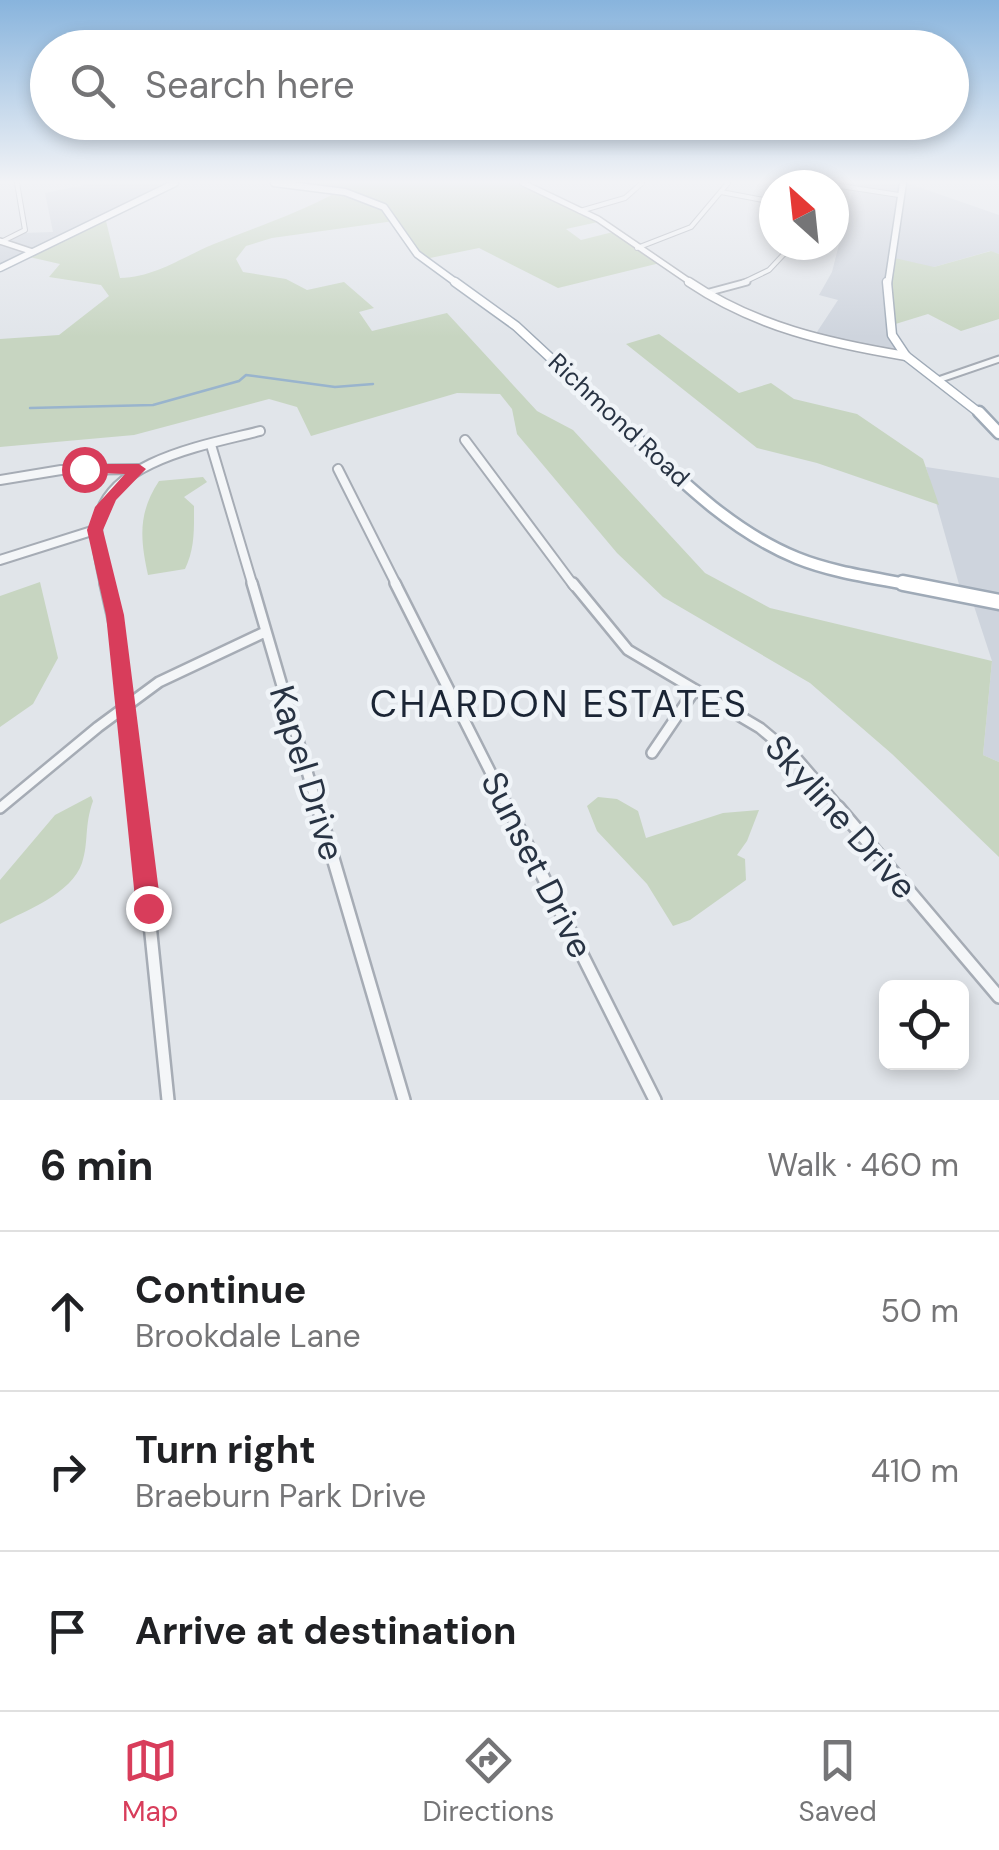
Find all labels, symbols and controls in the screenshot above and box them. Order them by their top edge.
search box [30,30,969,140]
icon: search [65,58,120,113]
text: Search here [145,60,355,110]
north arrow [759,170,849,260]
street label: Richmond Road [541,346,697,494]
route start [62,447,108,493]
district label: CHARDON ESTATES [370,679,748,729]
street label: Kapel Drive [259,680,355,866]
street label: Skyline Drive [755,725,927,909]
street label: Sunset Drive [470,764,604,966]
route end [126,886,172,932]
map controls [879,980,969,1070]
button: locate [879,980,969,1070]
text: 6 min [40,1138,153,1193]
text: Walk · 460 m [767,1144,959,1186]
text: Continue [135,1265,306,1315]
icon: ahead [40,1284,95,1339]
text: 50 m [881,1290,959,1332]
text: Brookdale Lane [135,1315,361,1357]
text: Turn right [135,1425,316,1475]
icon: right [40,1444,95,1499]
text: 410 m [871,1450,959,1492]
text: Braeburn Park Drive [135,1475,426,1517]
icon: arrive [40,1604,95,1659]
text: Arrive at destination [135,1606,517,1656]
tab: Map [122,1733,178,1830]
tab: Directions [423,1733,554,1830]
tab: Saved [798,1733,877,1830]

